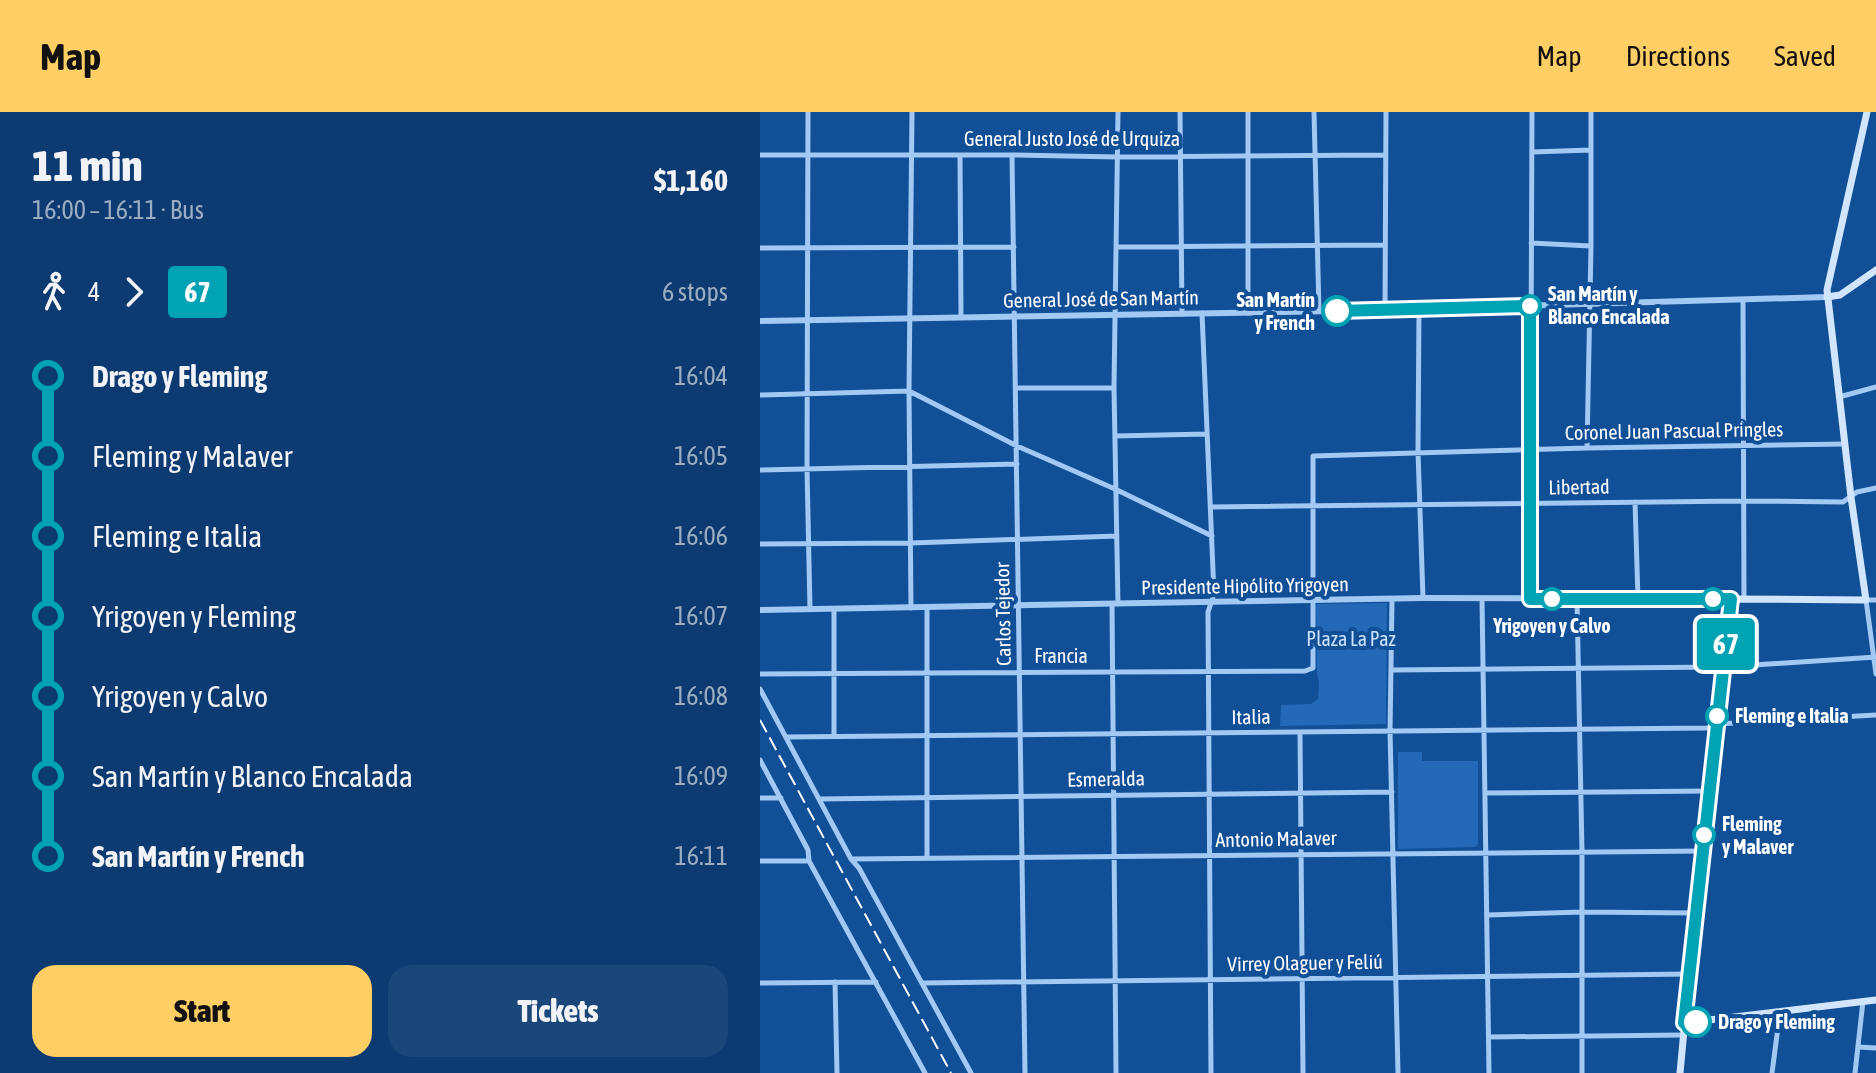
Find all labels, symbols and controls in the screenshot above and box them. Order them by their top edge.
text: Map [40,35,101,78]
text: Map [1537,40,1582,72]
text: Directions [1626,40,1730,72]
text: Saved [1774,40,1836,72]
street label: General Justo José de Urquiza [964,127,1180,150]
text: 11 min [32,140,143,190]
text: $1,160 [654,163,728,197]
text: 16:00 – 16:11 · Bus [32,195,204,225]
icon: walk [32,270,76,314]
icon: forward [112,270,156,314]
text: 67 [184,276,211,308]
text: 4 [88,277,100,307]
text: 6 stops [662,277,728,307]
place label: San Martín y Blanco Encalada [1548,282,1670,328]
street label: General José de San Martín [1003,285,1199,312]
place label: San Martín y French [1236,288,1315,334]
marker: San Martín y Blanco Encalada [1519,295,1541,317]
marker: San Martín y French [1322,296,1352,326]
text: Drago y Fleming [92,359,267,393]
text: 16:04 [674,361,728,391]
street label: Coronel Juan Pascual Pringles [1565,417,1783,444]
text: Fleming y Malaver [92,439,292,473]
text: 16:05 [674,441,728,471]
street label: Libertad [1548,474,1610,499]
text: Fleming e Italia [92,519,262,553]
text: 16:06 [674,521,728,551]
street label: Carlos Tejedor [990,561,1015,666]
street label: Presidente Hipólito Yrigoyen [1141,572,1349,599]
marker: Yrigoyen y Calvo [1541,588,1563,610]
unlabelled marker [1702,588,1724,610]
text: Yrigoyen y Fleming [92,599,296,633]
text: 16:07 [674,601,728,631]
place label: Yrigoyen y Calvo [1492,614,1611,637]
line badge: 67 [1690,618,1762,670]
park label: Plaza La Paz [1306,627,1396,650]
text: 67 [1713,628,1739,660]
street label: Francia [1034,644,1088,667]
text: Yrigoyen y Calvo [92,679,268,713]
text: 16:08 [674,681,728,711]
place label: Fleming e Italia [1735,704,1848,727]
street label: Italia [1231,705,1271,728]
marker: Fleming e Italia [1706,705,1728,727]
text: San Martín y Blanco Encalada [92,759,413,793]
text: 16:09 [674,761,728,791]
street label: Esmeralda [1067,766,1145,791]
place label: Fleming y Malaver [1722,812,1794,858]
marker: Fleming y Malaver [1693,824,1715,846]
street label: Antonio Malaver [1215,826,1338,851]
text: San Martín y French [92,839,305,873]
text: 16:11 [674,841,728,871]
street label: Virrey Olaguer y Feliú [1227,950,1383,975]
button: Start [32,965,372,1057]
button: Tickets [388,965,728,1057]
marker: Drago y Fleming [1681,1007,1711,1037]
place label: Drago y Fleming [1718,1010,1835,1033]

